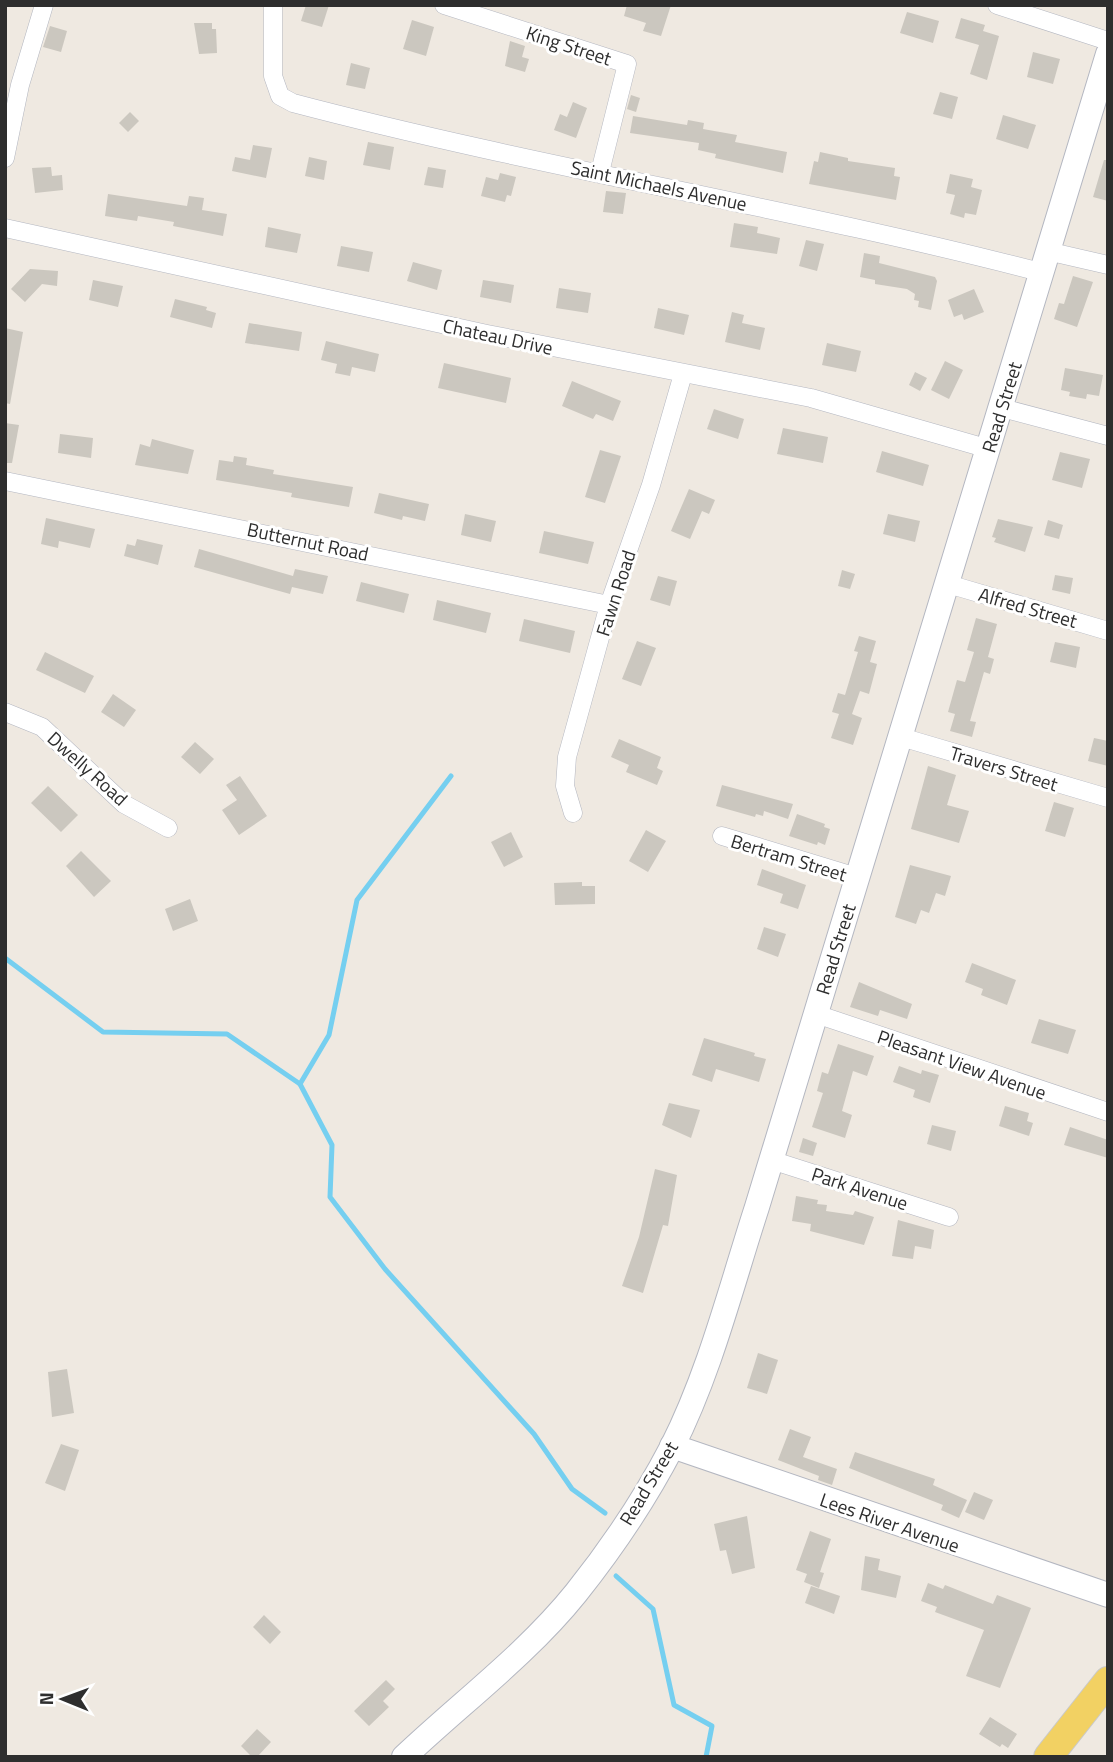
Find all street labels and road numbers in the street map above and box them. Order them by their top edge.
street label: King Street [523,18,616,73]
street label: Saint Michaels Avenue [568,152,750,218]
street label: Chateau Drive [440,310,556,362]
street label: Read Street [973,358,1029,456]
street label: Butternut Road [245,514,371,568]
street label: Fawn Road [587,546,643,640]
street label: Alfred Street [975,579,1081,635]
street label: Dwelly Road [41,724,135,812]
street label: Travers Street [946,738,1062,798]
street label: Bertram Street [728,826,851,888]
street label: Read Street [807,900,863,998]
street label: Pleasant View Avenue [874,1021,1050,1107]
street label: Park Avenue [808,1159,912,1217]
street label: Read Street [611,1435,685,1531]
street label: Lees River Avenue [816,1485,964,1559]

